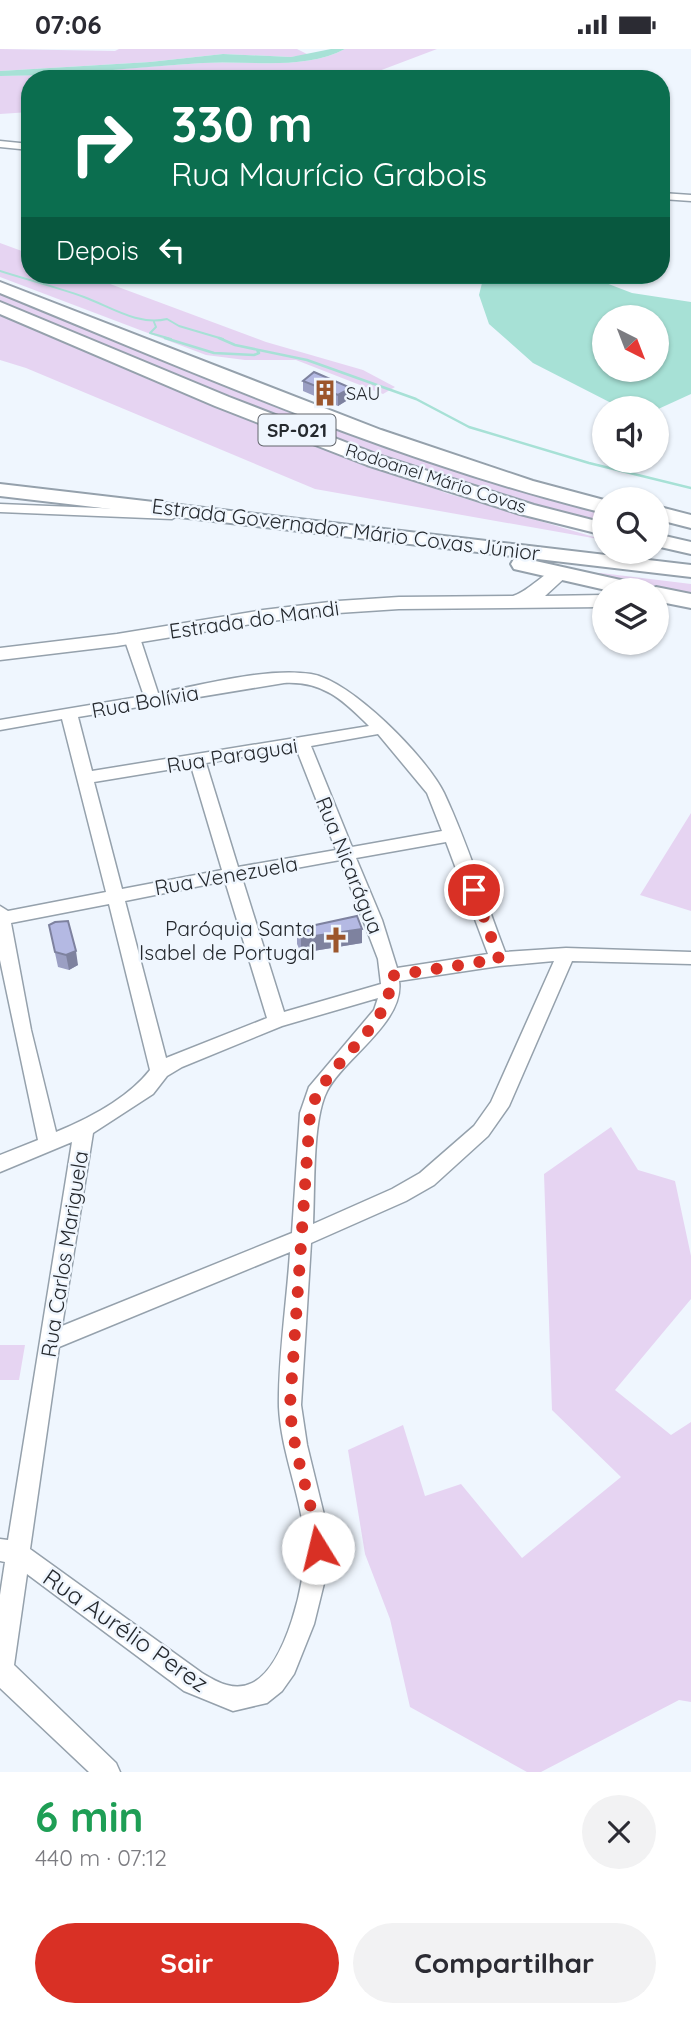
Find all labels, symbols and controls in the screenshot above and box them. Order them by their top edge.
text: 07:06 [35,8,102,41]
text: 330 m [171,93,313,154]
icon: right [56,98,147,189]
text: Rua Maurício Grabois [171,154,487,194]
icon: left [153,231,191,269]
text: Depois [56,234,139,267]
north arrow [592,305,668,381]
map controls [592,305,669,655]
building icon: SAU [310,378,340,408]
place label: SAU [346,382,380,405]
button: sound [592,396,669,473]
road number: SP-021 [258,415,336,445]
street label: Rodoanel Mário Covas [343,438,529,518]
button: search [592,487,669,564]
street label: Estrada Governador Mário Covas Júnior [150,492,542,566]
button: layers [592,578,669,655]
street label: Estrada do Mandi [167,594,341,644]
street label: Rua Bolívia [89,679,201,723]
street label: Rua Paraguai [165,732,299,778]
street label: Rua Nicarágua [311,793,389,937]
street label: Rua Venezuela [152,850,300,900]
pin [444,860,504,920]
icon: arrive [455,871,493,909]
place label: Paróquia Santa Isabel de Portugal [139,915,315,965]
church icon: Paróquia Santa Isabel de Portugal [321,925,351,955]
street label: Rua Carlos Mariguela [35,1149,93,1359]
position arrow [281,1511,355,1585]
street label: Rua Aurélio Perez [38,1562,214,1698]
text: 6 min [35,1790,144,1843]
button: close [582,1795,656,1869]
text: 440 m · 07:12 [35,1843,167,1872]
button: Sair [35,1923,339,2003]
button: Compartilhar [353,1923,656,2003]

